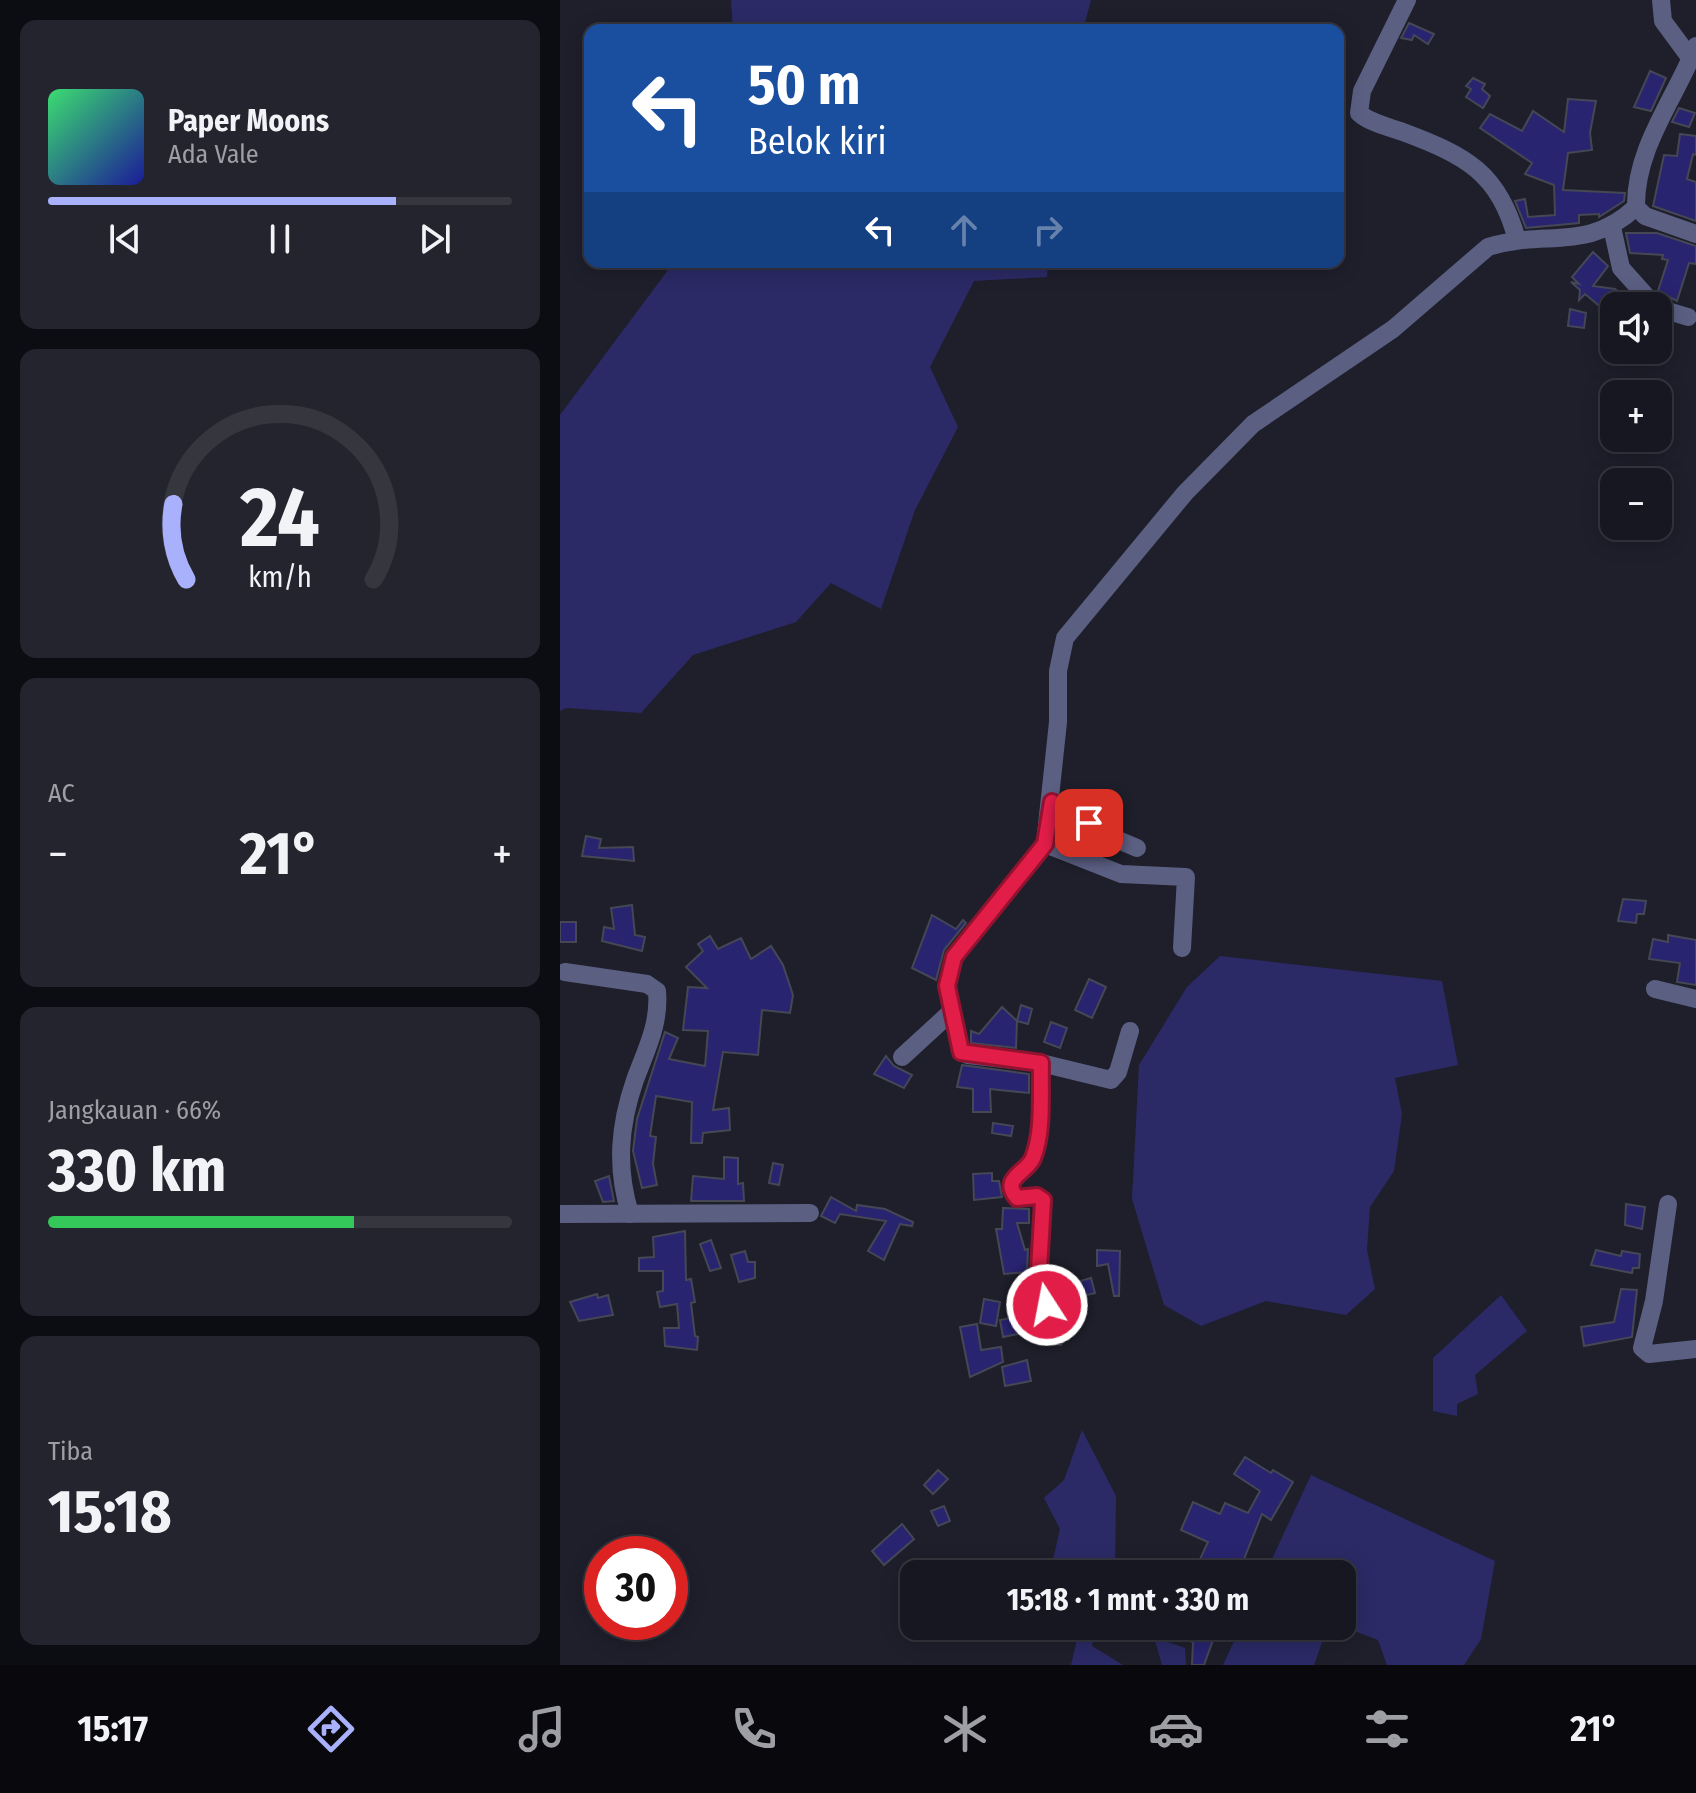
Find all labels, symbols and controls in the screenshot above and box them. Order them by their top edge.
text: 50 m [748,52,860,119]
icon: left [616,56,720,160]
text: Paper Moons [168,103,329,139]
text: Belok kiri [748,120,886,164]
text: Ada Vale [168,139,259,170]
icon: left [858,208,902,252]
icon: ahead [942,208,986,252]
icon: right [1026,208,1070,252]
icon: previous [103,217,147,261]
icon: pause [258,217,302,261]
icon: next [413,217,457,261]
map controls [1600,292,1672,540]
button: sound [1600,292,1672,364]
button: + [1600,380,1672,452]
text: 24 [239,467,320,567]
button: − [1600,468,1672,540]
text: km/h [248,560,312,595]
text: AC [48,778,75,809]
pin [1055,789,1123,857]
icon: arrive [1067,801,1111,845]
text: 21° [240,818,320,890]
text: − [48,828,68,881]
text: + [492,828,512,881]
text: Jangkauan · 66% [48,1095,221,1126]
text: 330 km [48,1135,226,1207]
position arrow [1005,1263,1089,1347]
text: Tiba [48,1436,93,1467]
text: 15:18 [48,1476,172,1548]
speed limit sign: 30 [584,1536,688,1640]
text: 15:18 · 1 mnt · 330 m [1007,1582,1249,1618]
icon: directions [303,1701,359,1757]
icon: music [514,1701,570,1757]
icon: phone [726,1701,782,1757]
icon: climate [937,1701,993,1757]
icon: car [1148,1701,1204,1757]
icon: filters [1359,1701,1415,1757]
text: 15:17 [78,1707,148,1751]
text: 21° [1570,1707,1618,1751]

